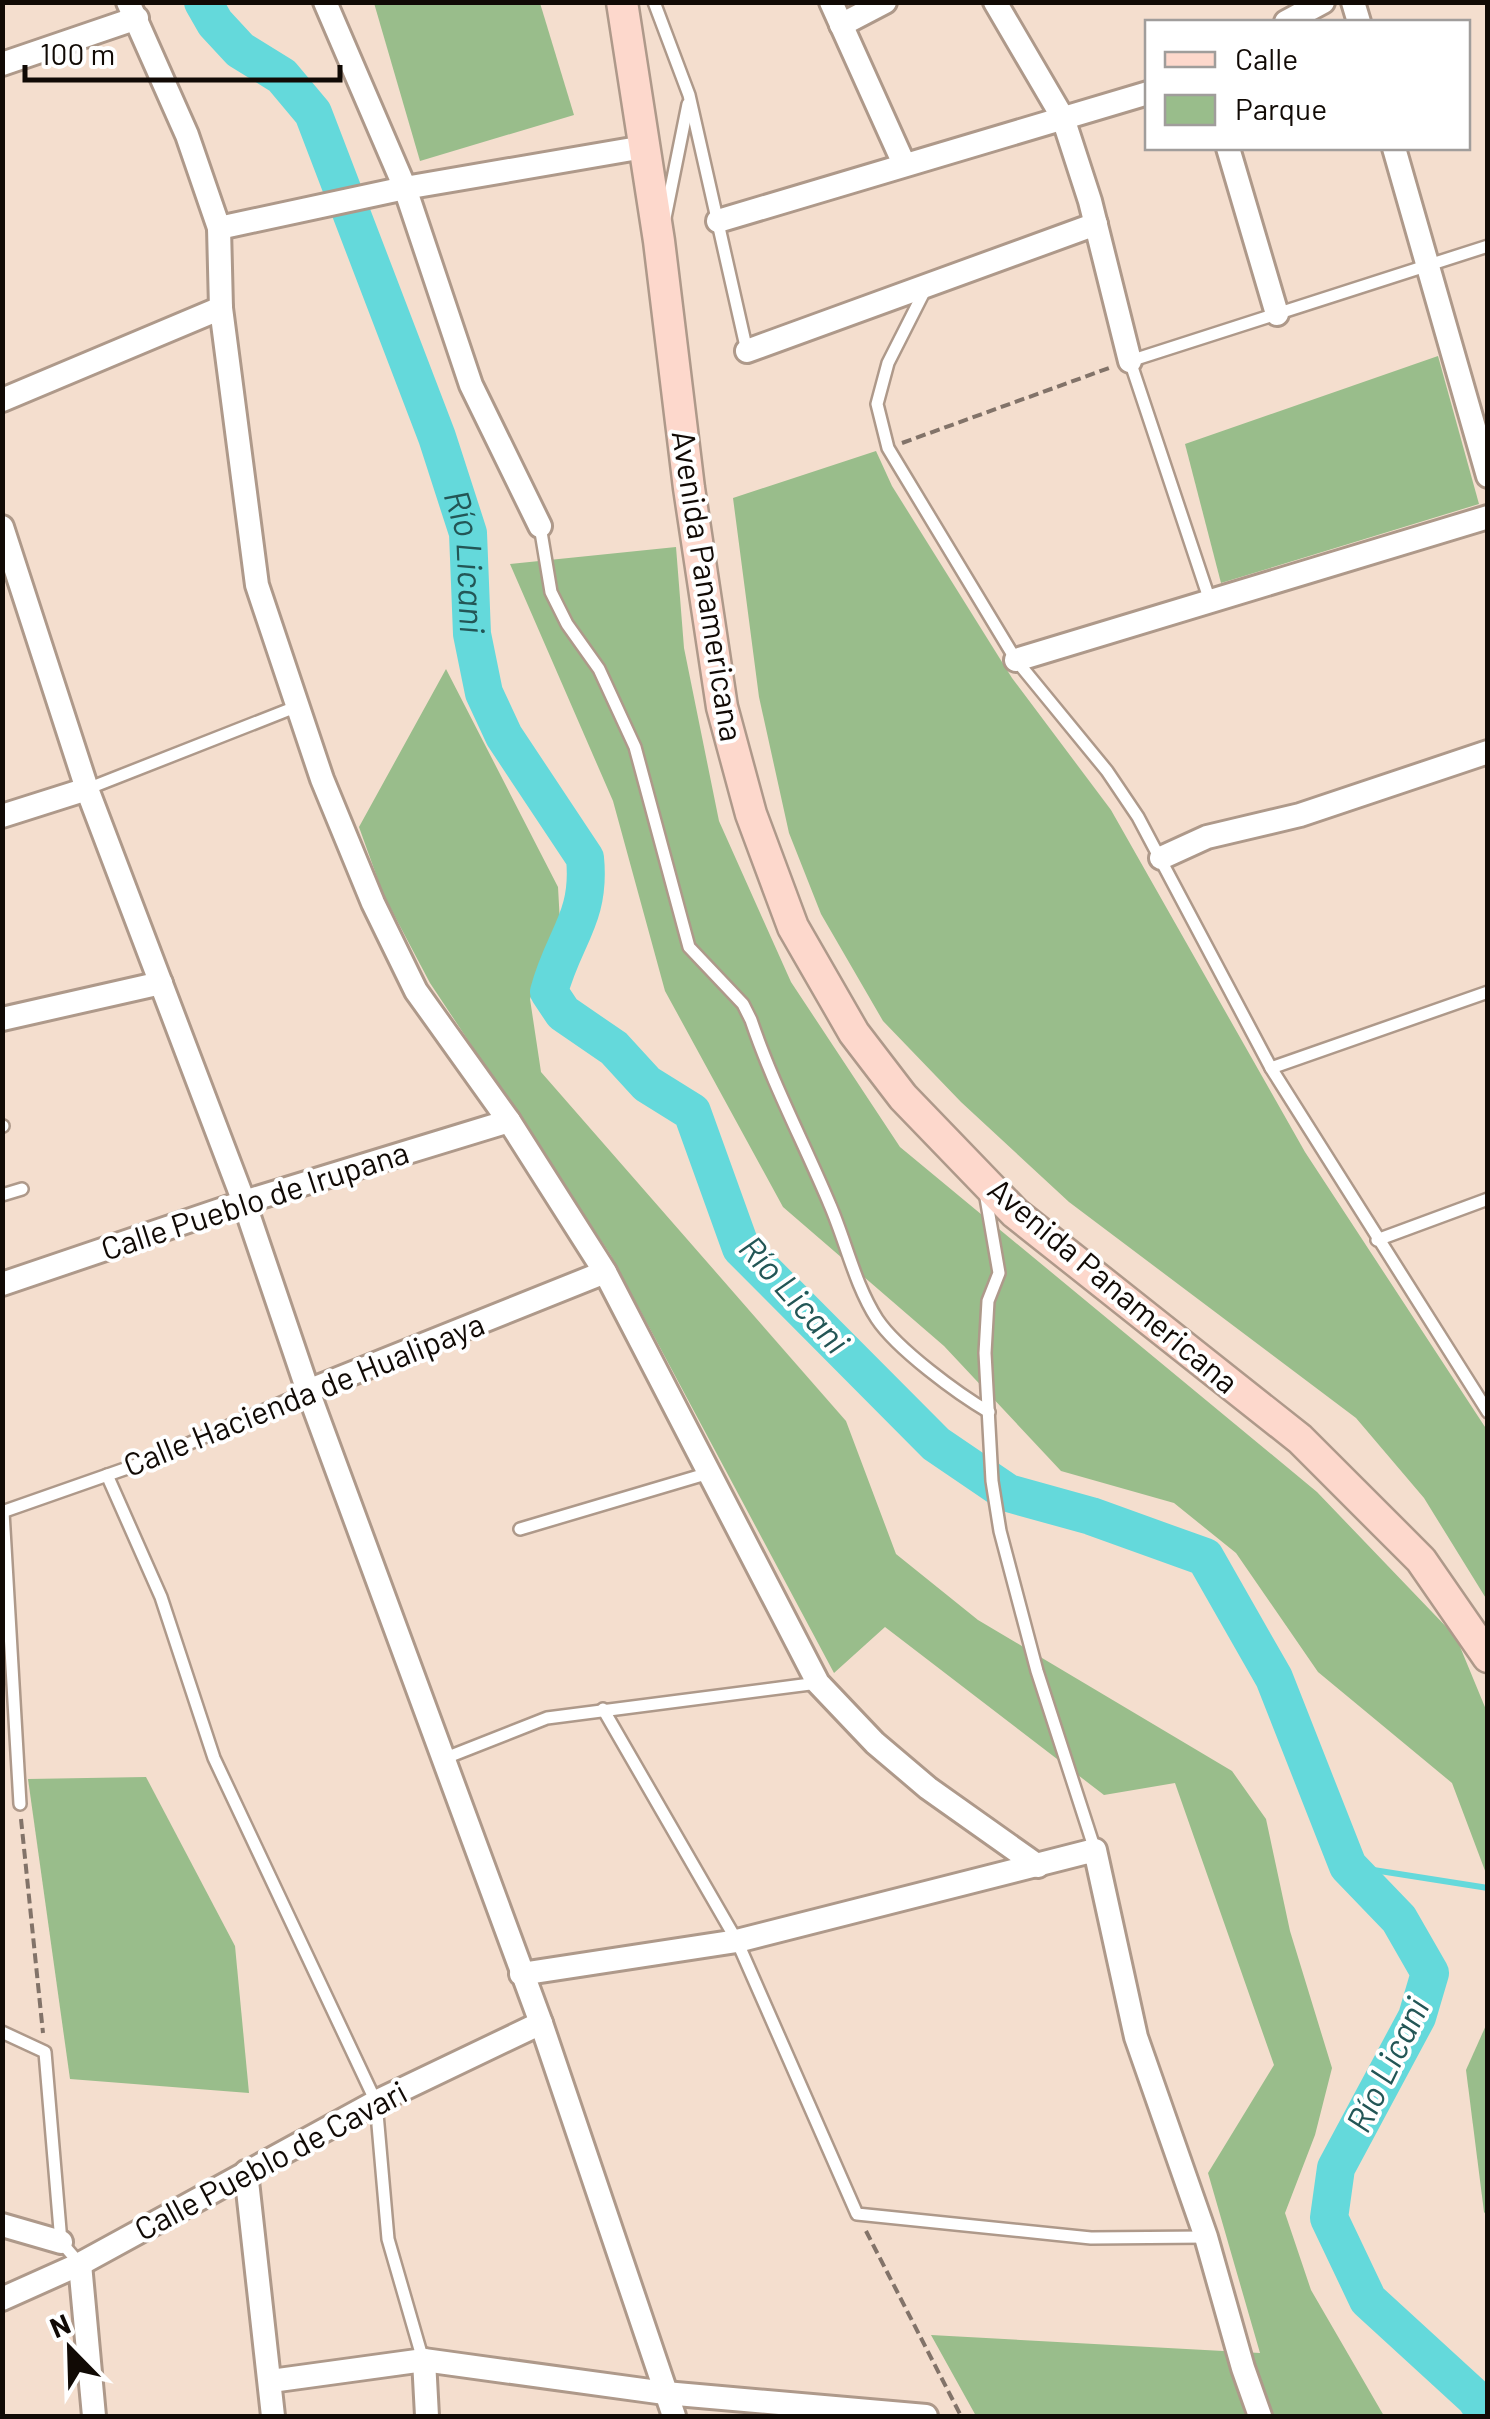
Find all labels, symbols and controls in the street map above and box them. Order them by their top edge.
scale bar [25,20,340,82]
legend [1145,20,1470,150]
text: 100 m [40,35,115,71]
text: Calle [1235,40,1298,76]
text: Parque [1235,90,1327,126]
street label: Avenida Panamericana [666,427,752,744]
water label: Río Licani [437,484,495,635]
street label: Calle Pueblo de Irupana [96,1131,413,1267]
street label: Avenida Panamericana [982,1169,1247,1400]
water label: Río Licani [732,1226,860,1362]
street label: Calle Hacienda de Hualipaya [117,1303,489,1483]
water label: Río Licani [1336,1990,1437,2138]
street label: Calle Pueblo de Cavari [127,2071,413,2247]
north arrow [20,2299,120,2399]
text: N [45,2306,75,2344]

